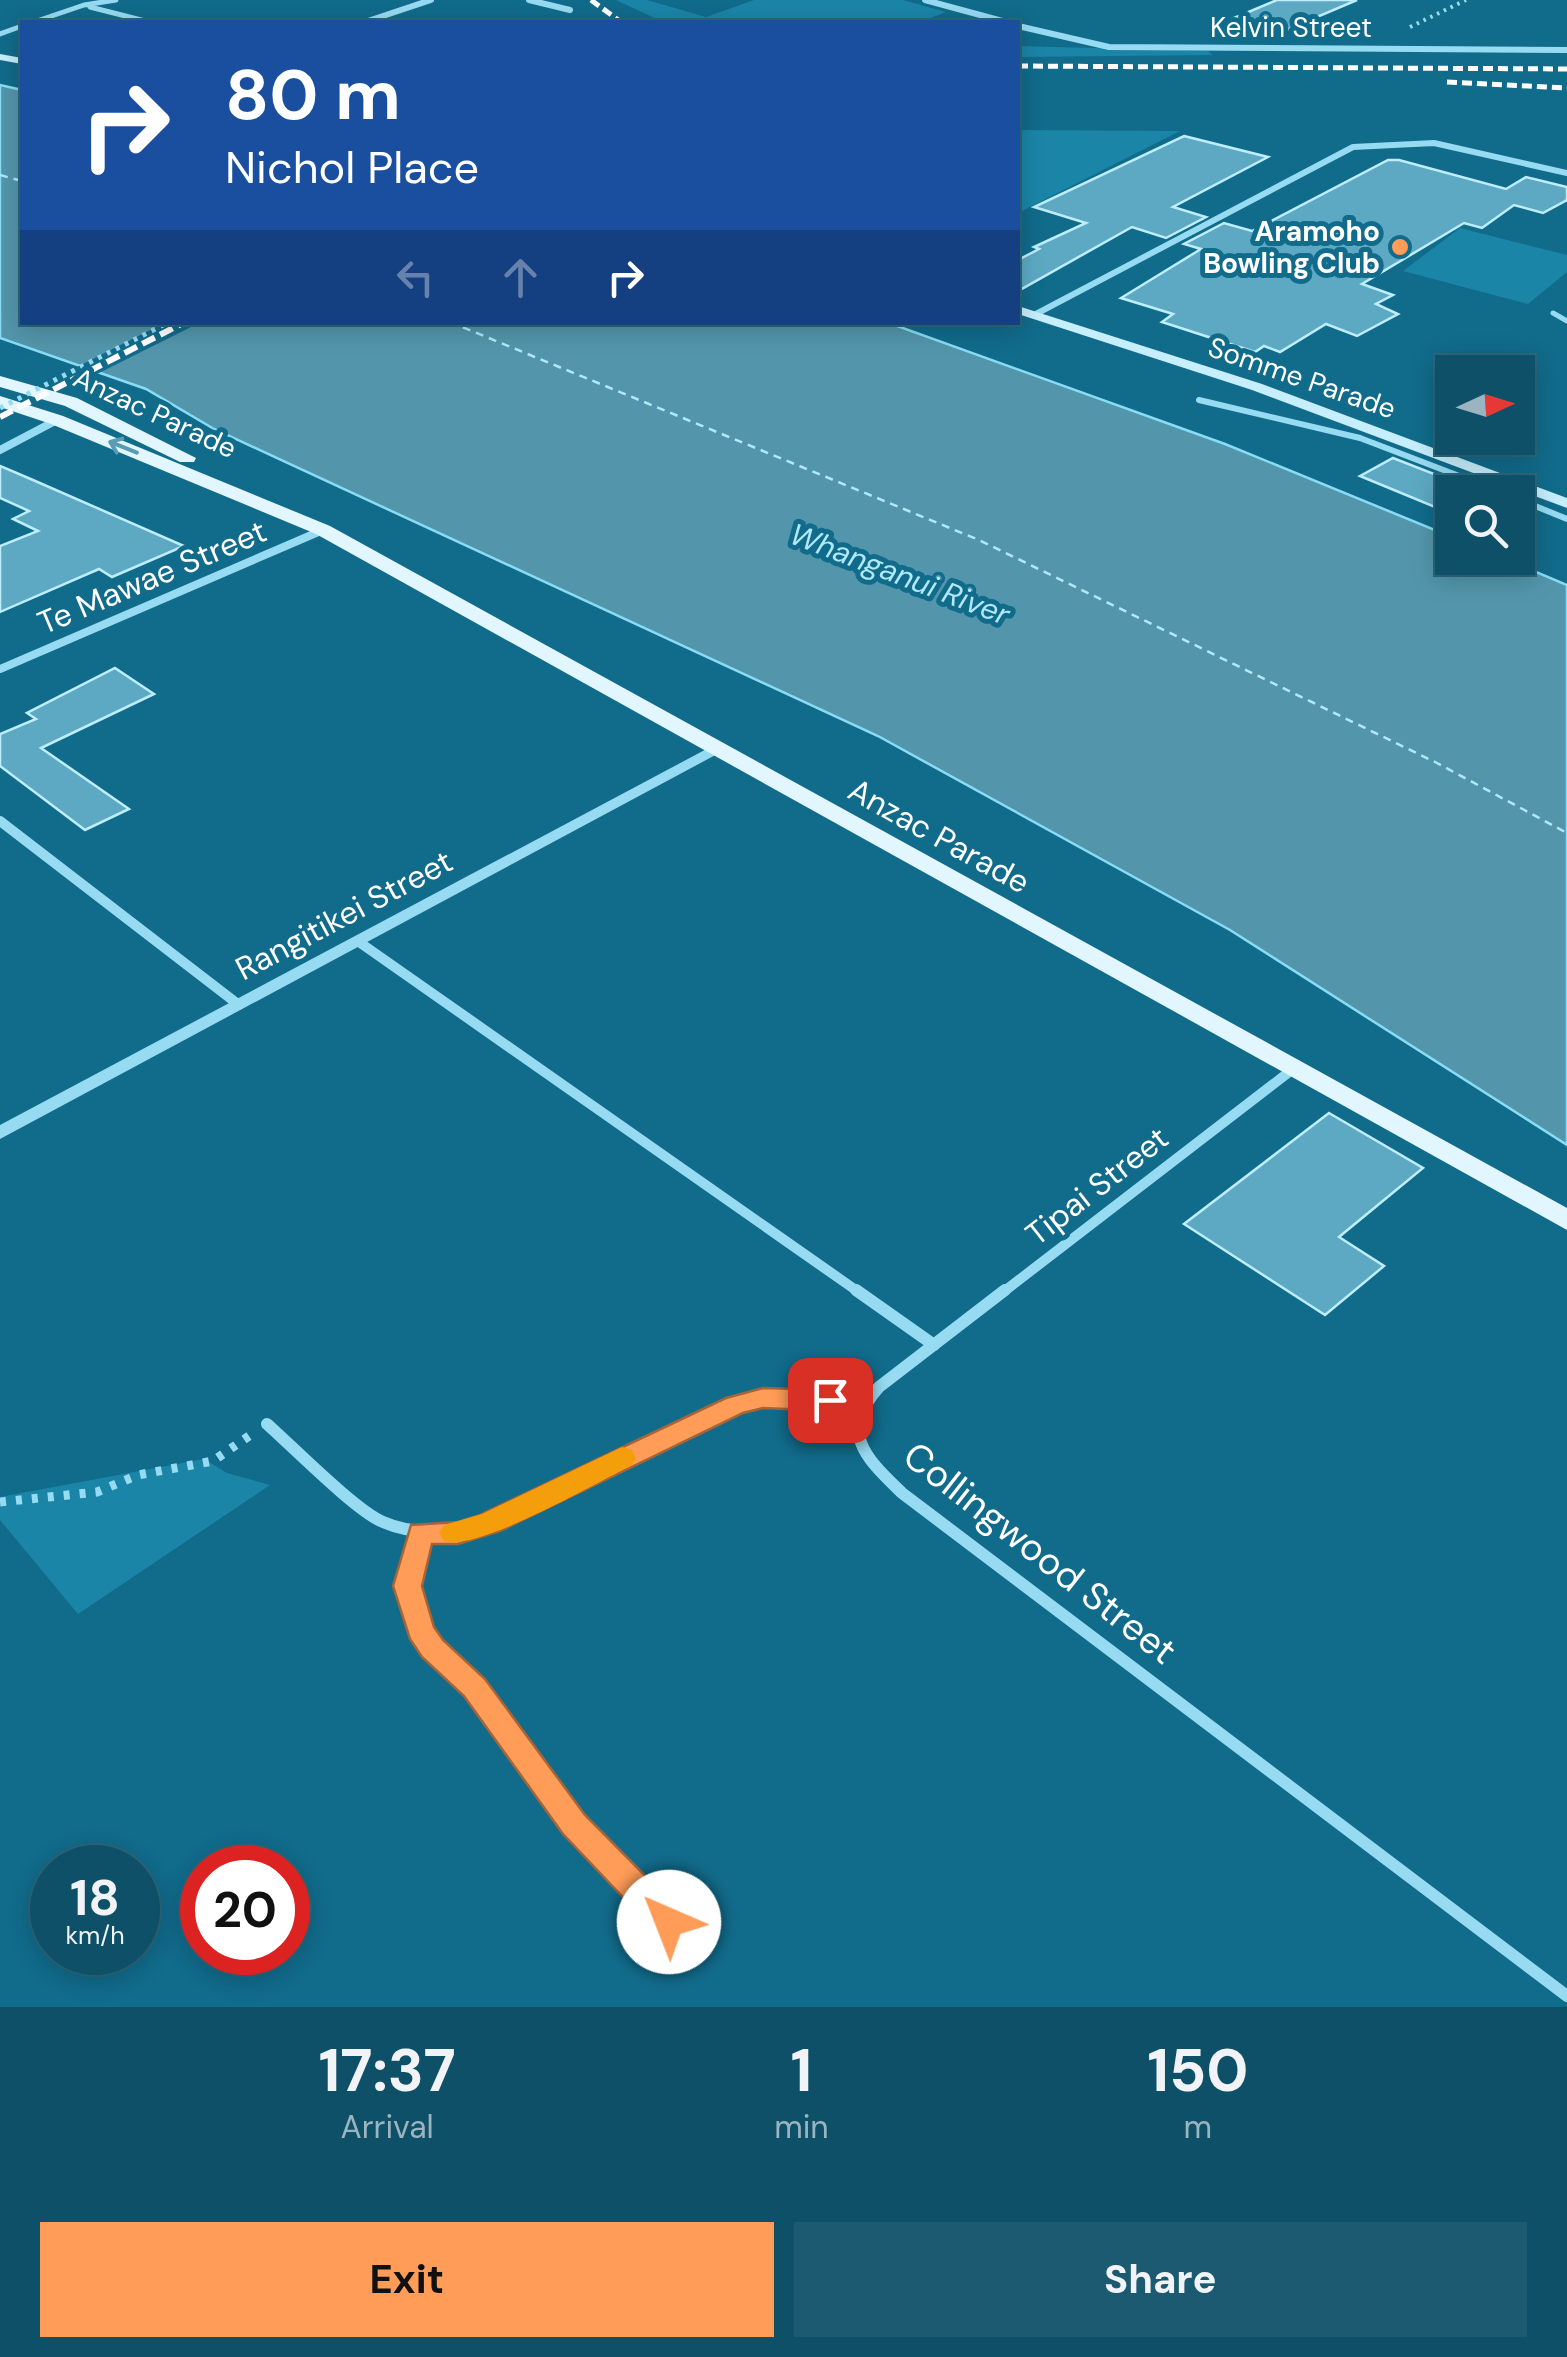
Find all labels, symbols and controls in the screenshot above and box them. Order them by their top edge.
street label: Kelvin Street [1210,9,1372,46]
text: 80 m [225,50,401,141]
icon: right [60,60,190,190]
text: Nichol Place [225,138,479,197]
place label: Aramoho Bowling Club [1203,213,1380,282]
marker: Aramoho Bowling Club [1389,236,1411,258]
icon: left [388,250,443,305]
icon: ahead [493,250,548,305]
icon: right [598,250,653,305]
street label: Somme Parade [1203,329,1401,427]
north arrow [1435,355,1535,455]
map controls [1435,355,1535,575]
street label: Anzac Parade [67,359,243,467]
one-way arrow [108,437,139,455]
button: search [1435,475,1535,575]
street label: Te Mawae Street [31,510,273,644]
water label: Whanganui River [785,514,1016,634]
street label: Anzac Parade [841,769,1037,903]
street label: Rangitikei Street [228,840,460,990]
street label: Tipai Street [1017,1117,1177,1255]
pin [788,1358,873,1443]
icon: arrive [803,1373,858,1428]
street label: Collingwood Street [893,1431,1187,1675]
speed limit sign: 20 [180,1845,310,1975]
text: 18 [70,1865,120,1931]
position arrow [617,1870,721,1974]
text: km/h [65,1919,125,1952]
text: 17:37 [318,2031,456,2110]
text: 1 [791,2031,812,2110]
text: 150 [1147,2031,1249,2110]
text: Arrival [340,2106,434,2148]
text: min [774,2106,829,2148]
text: m [1184,2106,1212,2148]
button: Exit [40,2222,774,2337]
button: Share [794,2222,1527,2337]

